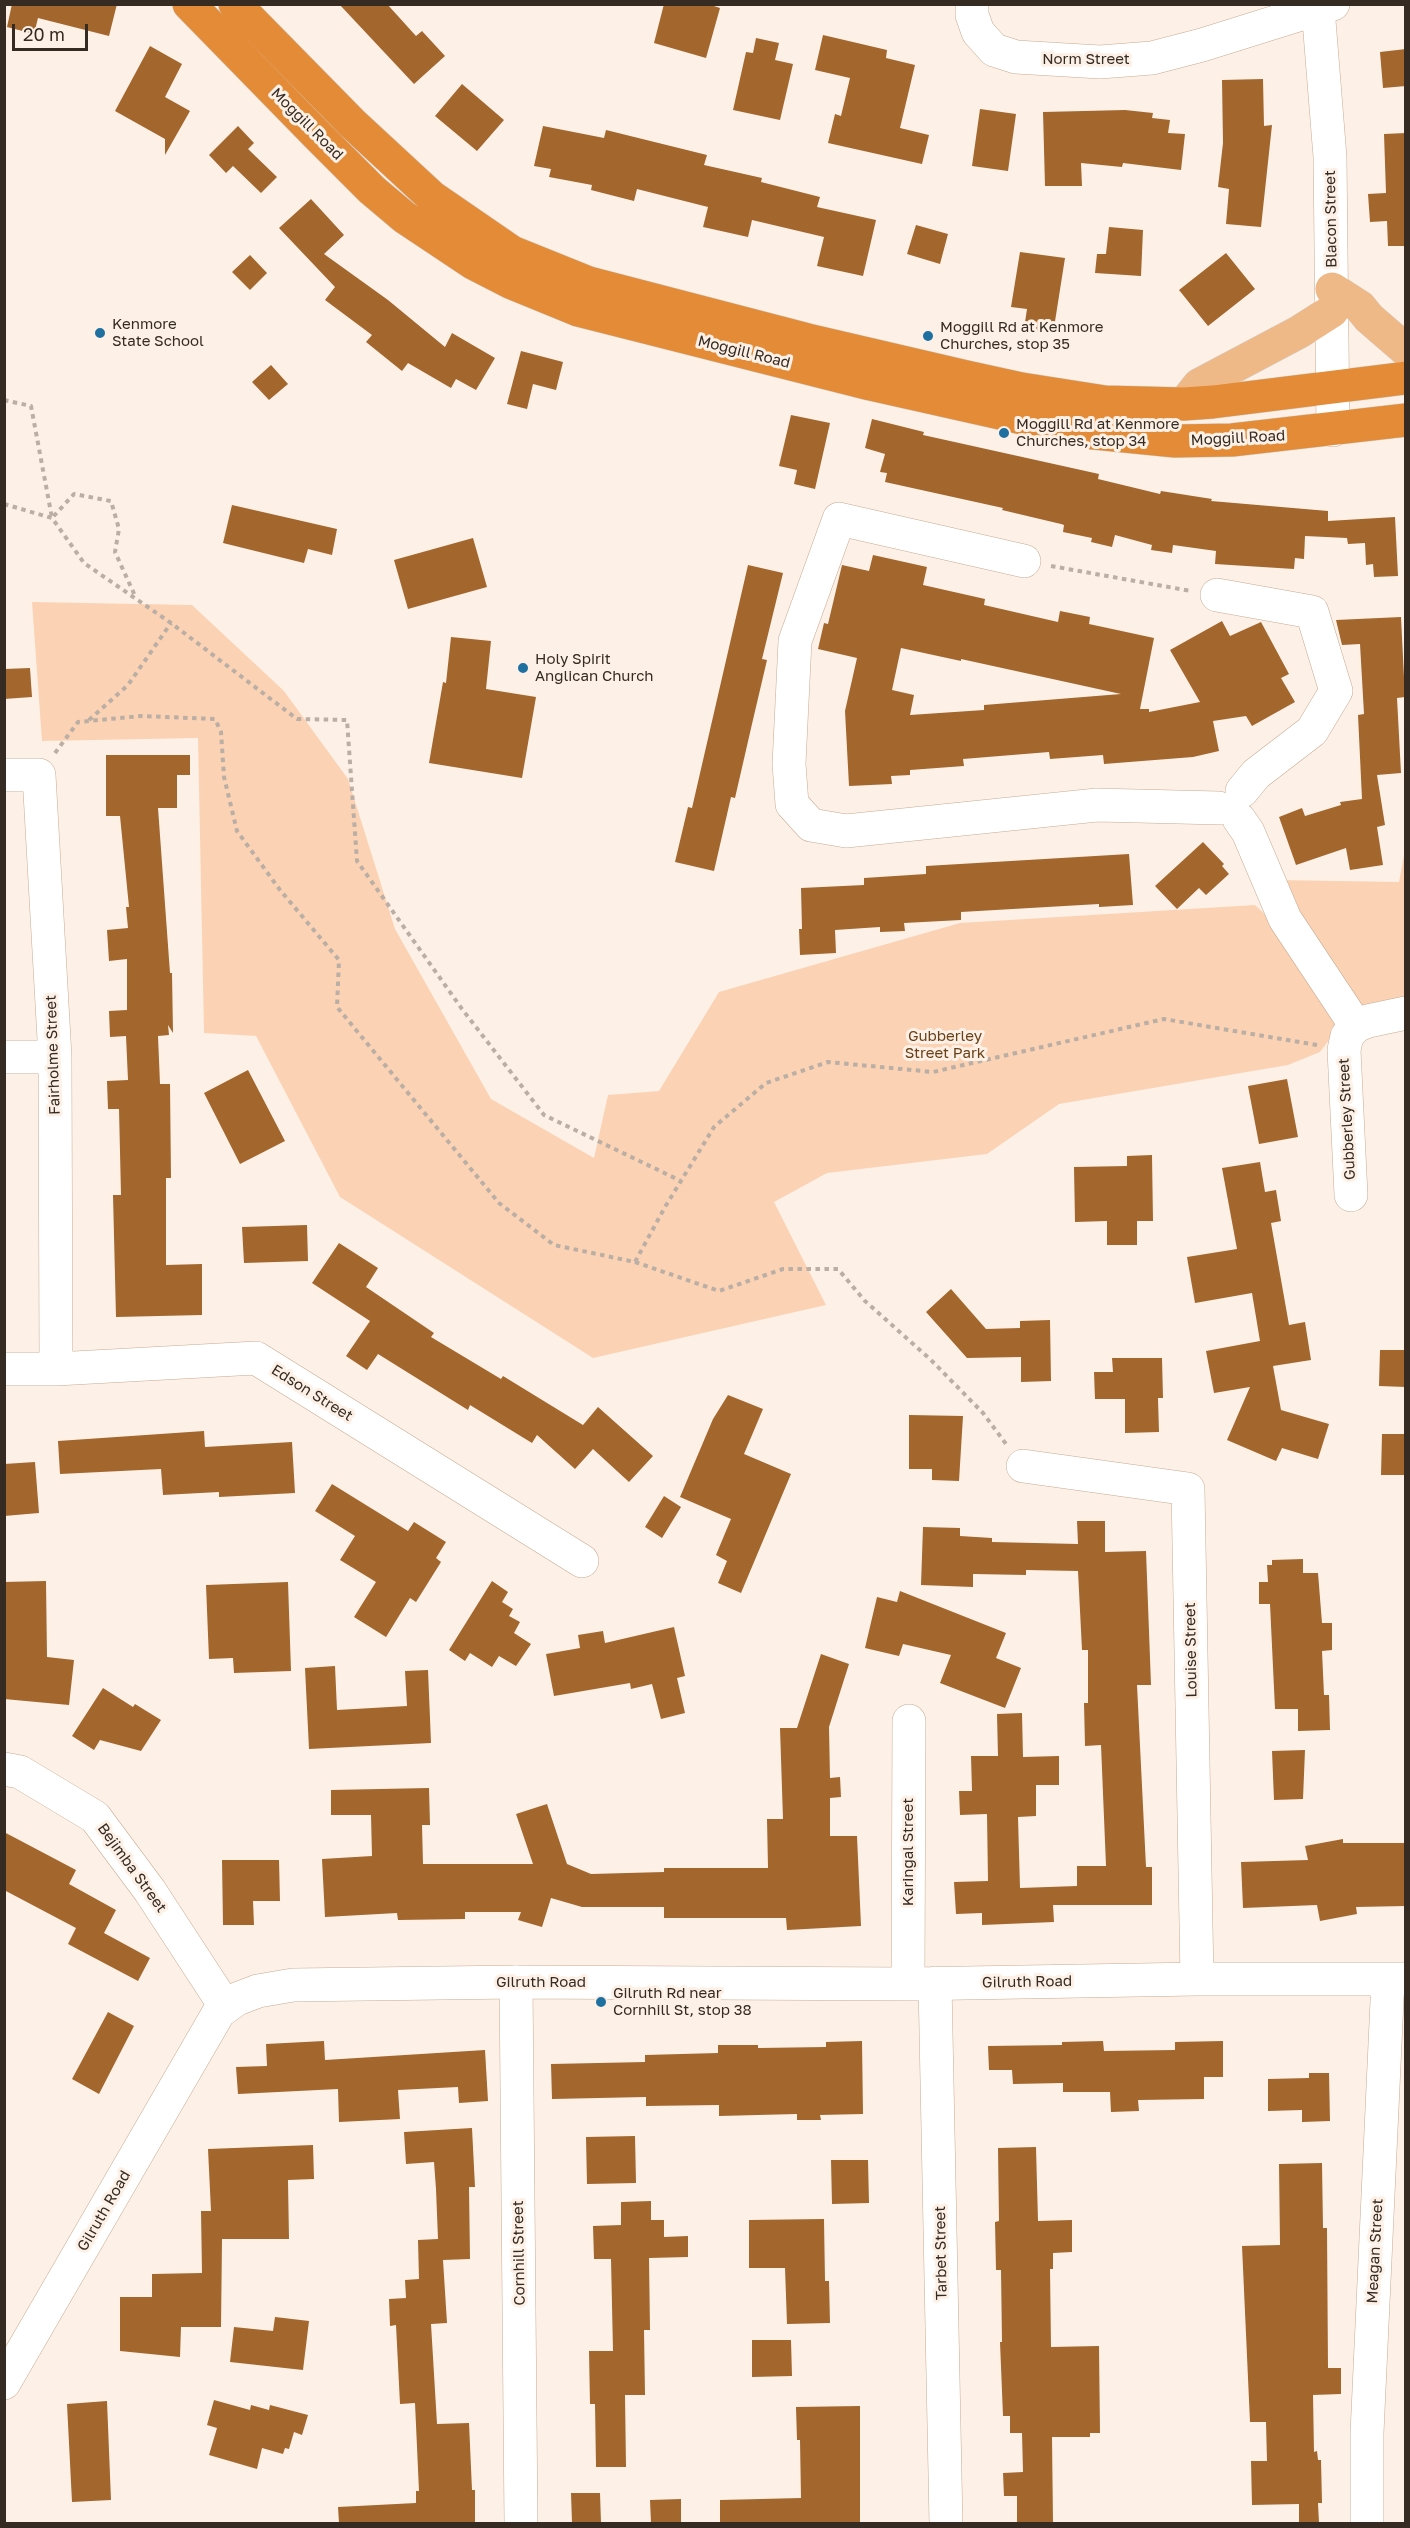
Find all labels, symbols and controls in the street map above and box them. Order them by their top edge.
scale bar [15,12,92,50]
text: 20 m [23,23,65,45]
street label: Norm Street [1042,50,1130,68]
street label: Moggill Road [267,84,347,164]
street label: Blacon Street [1321,170,1341,268]
place label: Kenmore State School [112,315,204,350]
place label: Moggill Rd at Kenmore Churches, stop 35 [940,318,1103,353]
marker: Kenmore State School [93,326,107,340]
marker: Moggill Rd at Kenmore Churches, stop 35 [921,329,935,343]
street label: Moggill Road [696,332,792,372]
place label: Moggill Rd at Kenmore Churches, stop 34 [1016,415,1179,450]
marker: Moggill Rd at Kenmore Churches, stop 34 [997,426,1011,440]
street label: Moggill Road [1190,427,1286,449]
place label: Holy Spirit Anglican Church [535,650,654,685]
marker: Holy Spirit Anglican Church [516,661,530,675]
street label: Fairholme Street [42,995,64,1115]
park label: Gubberley Street Park [905,1027,985,1062]
street label: Gubberley Street [1335,1057,1359,1181]
street label: Edson Street [268,1361,356,1425]
street label: Louise Street [1181,1602,1201,1698]
street label: Karingal Street [899,1798,917,1906]
street label: Bejimba Street [94,1820,170,1916]
street label: Gilruth Road [982,1972,1072,1992]
street label: Gilruth Road [496,1973,586,1991]
place label: Gilruth Rd near Cornhill St, stop 38 [613,1984,752,2019]
marker: Gilruth Rd near Cornhill St, stop 38 [594,1995,608,2009]
street label: Gilruth Road [74,2168,134,2254]
street label: Meagan Street [1363,2198,1387,2304]
street label: Cornhill Street [509,2200,529,2306]
street label: Tarbet Street [931,2206,951,2300]

